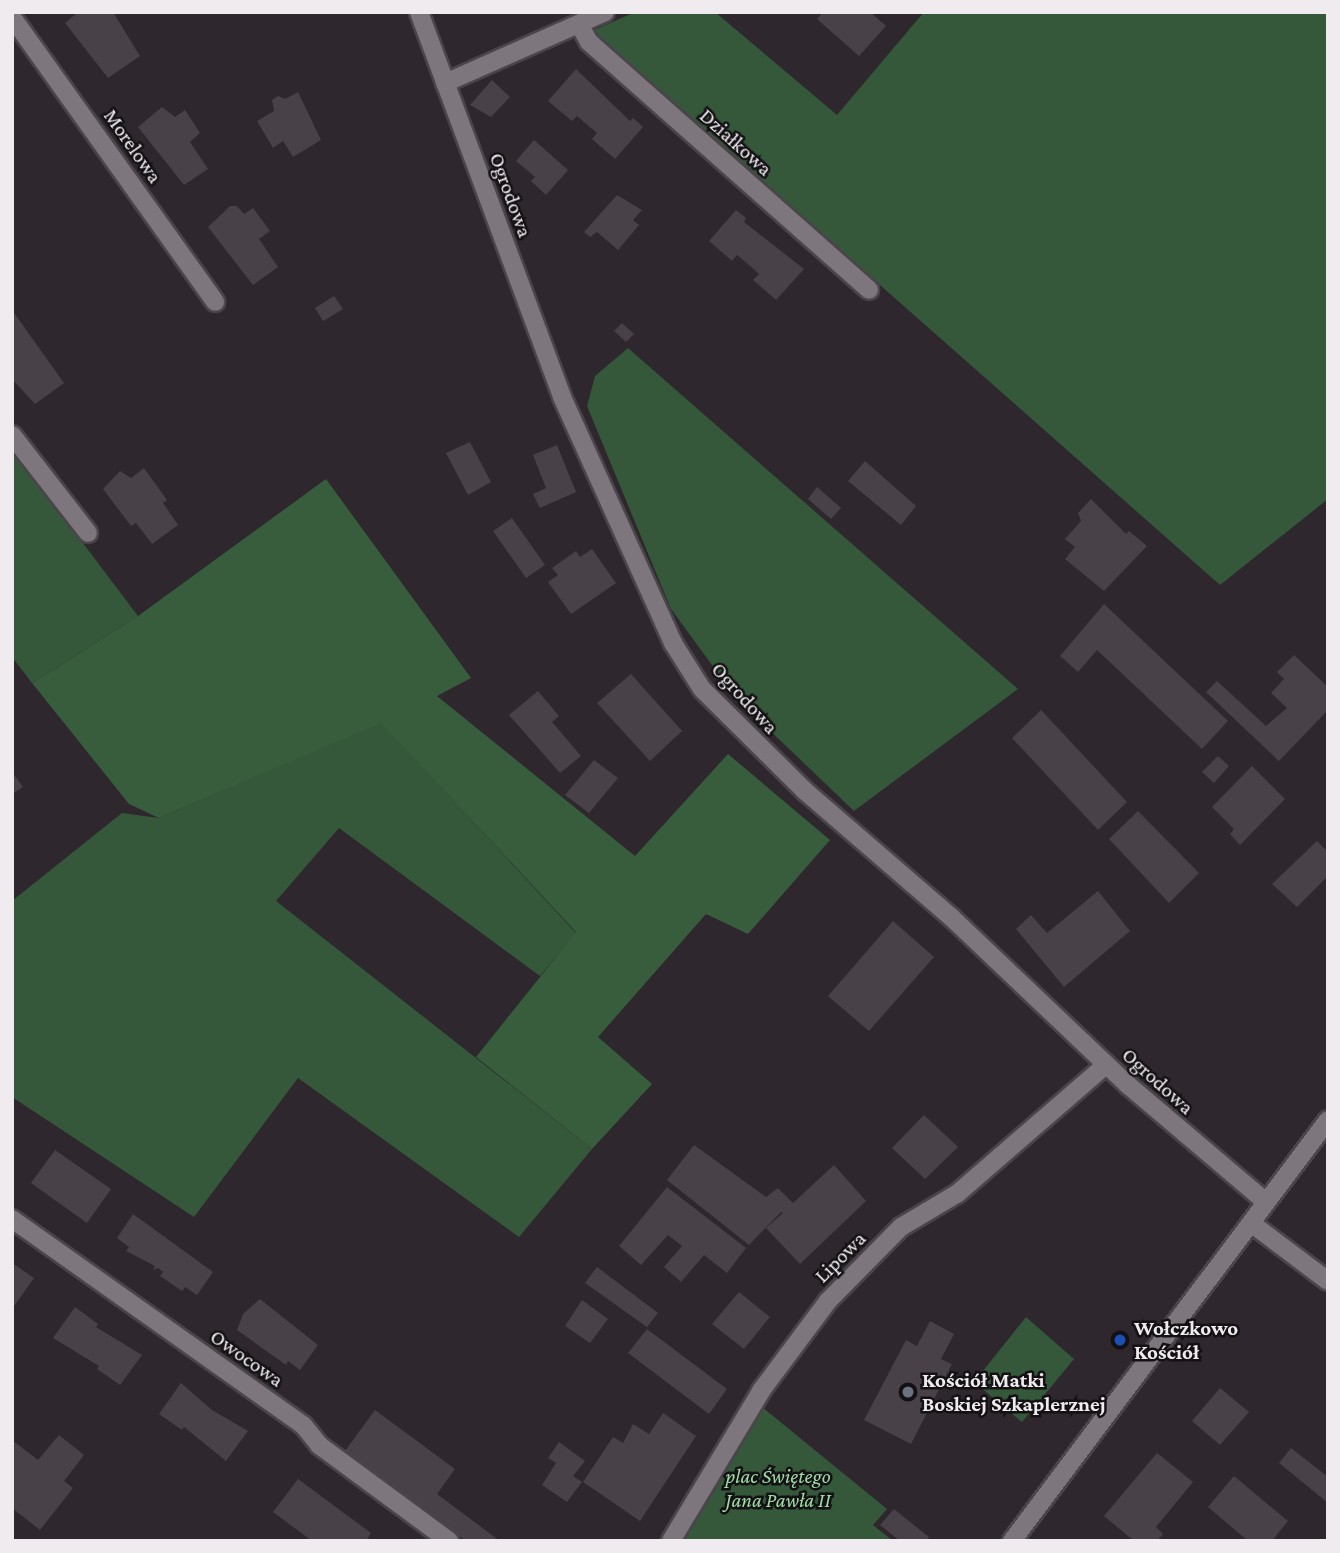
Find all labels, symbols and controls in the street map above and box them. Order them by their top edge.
street label: Działkowa [695,103,777,181]
street label: Morelowa [98,104,168,188]
street label: Ogrodowa [484,149,538,241]
street label: Ogrodowa [706,657,784,739]
street label: Ogrodowa [1117,1042,1199,1120]
street label: Lipowa [809,1226,871,1288]
place label: Wołczkowo Kościół [1134,1315,1238,1365]
street label: Owocowa [205,1324,289,1392]
marker: Wołczkowo Kościół [1112,1332,1128,1348]
place label: Kościół Matki Boskiej Szkaplerznej [922,1367,1106,1417]
marker: Kościół Matki Boskiej Szkaplerznej [900,1384,916,1400]
park label: plac Świętego Jana Pawła II [725,1463,831,1513]

